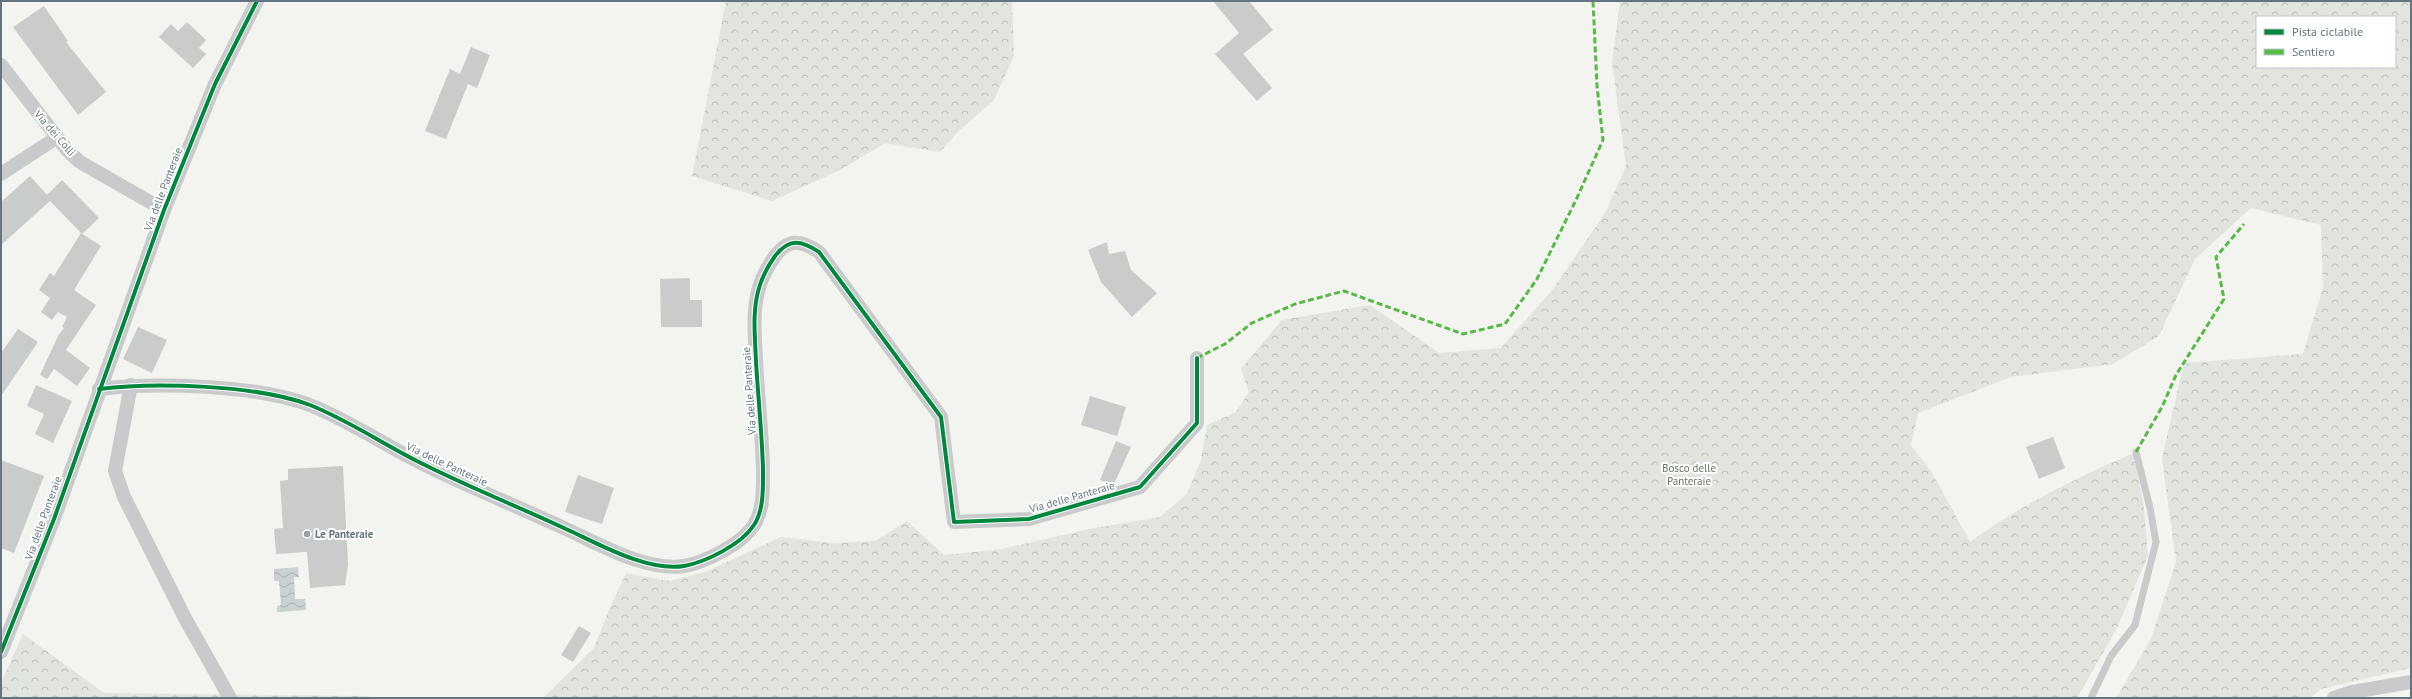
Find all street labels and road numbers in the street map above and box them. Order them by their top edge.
street label: Via dei Colli [31,106,79,159]
street label: Via delle Panteraie [140,145,185,234]
street label: Via delle Panteraie [739,346,759,436]
street label: Via delle Panteraie [403,439,490,489]
street label: Via delle Panteraie [21,474,65,563]
street label: Via delle Panteraie [1027,478,1117,516]

